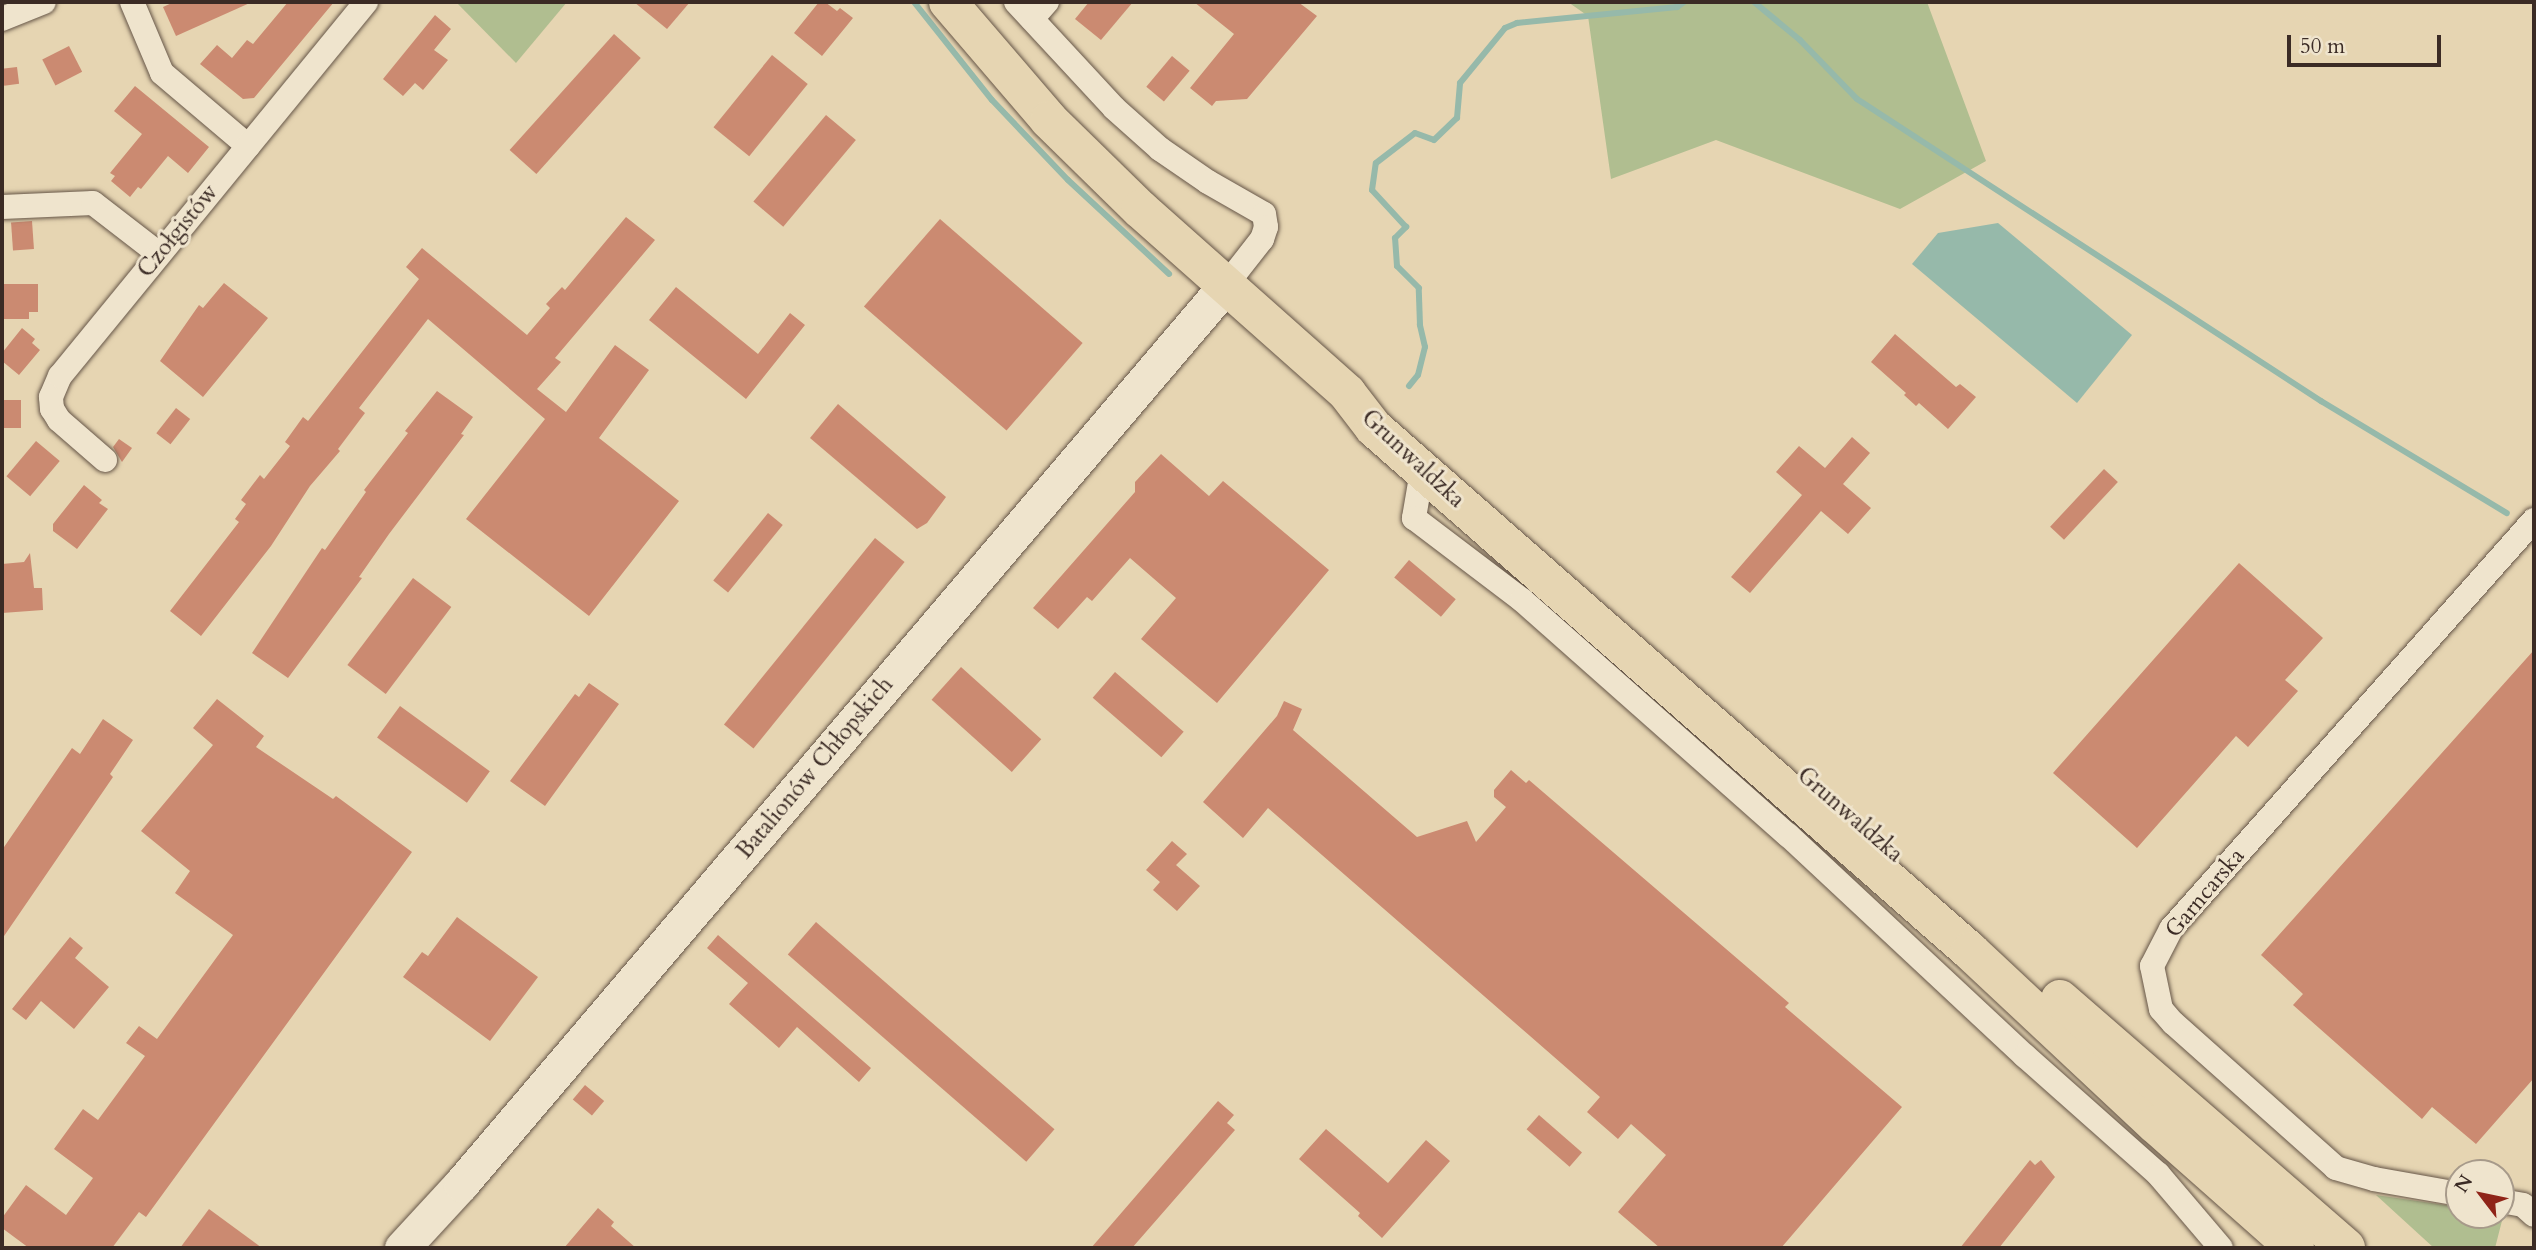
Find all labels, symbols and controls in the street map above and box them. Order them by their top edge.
scale bar [2291,21,2445,65]
text: 50 m [2300,32,2345,61]
street label: Czołgistów [132,179,224,283]
street label: Grunwaldzka [1356,404,1470,514]
street label: Batalionów Chłopskich [731,672,899,864]
street label: Grunwaldzka [1791,762,1909,868]
street label: Garncarska [2160,843,2250,943]
north arrow [2445,1159,2515,1229]
text: N [2448,1170,2479,1198]

